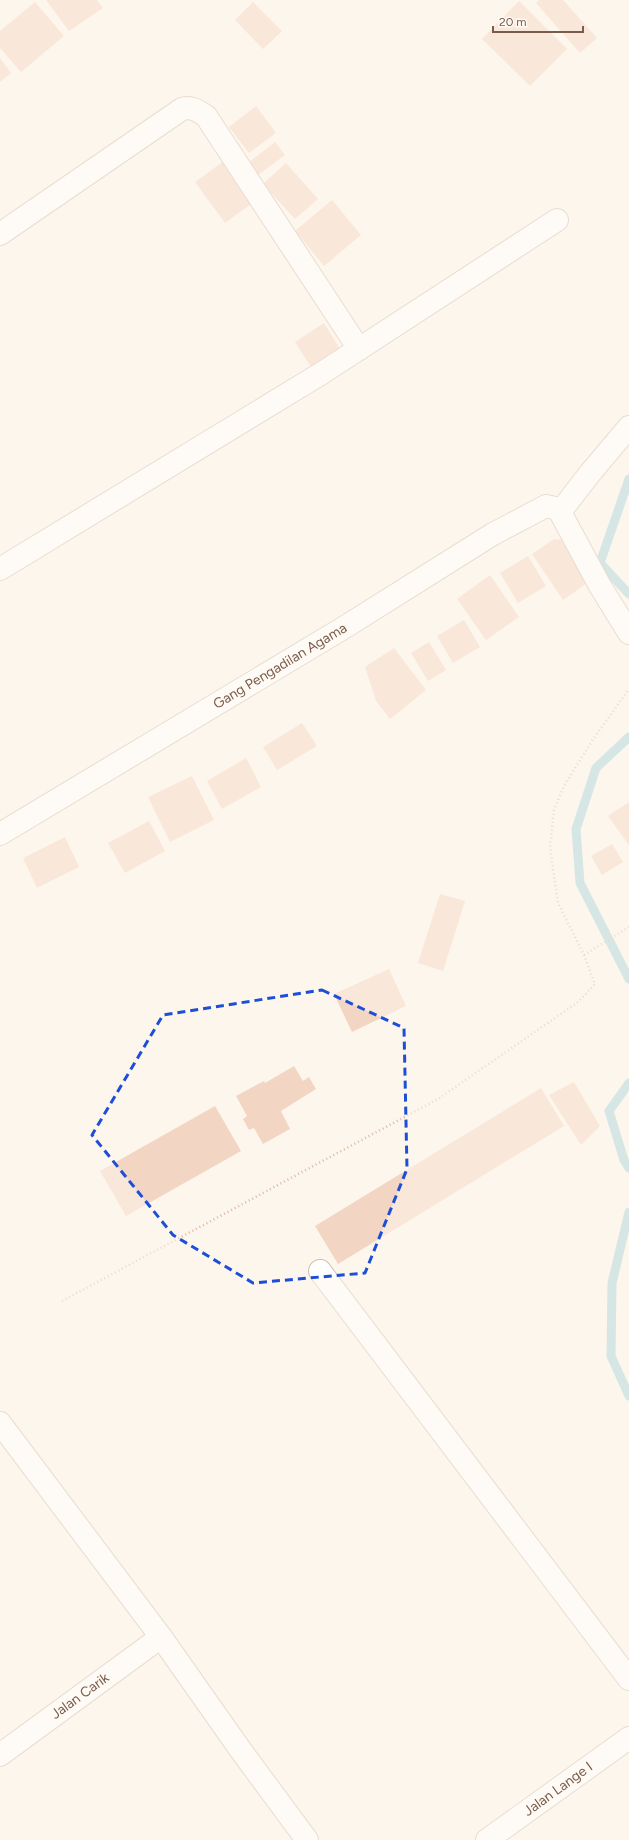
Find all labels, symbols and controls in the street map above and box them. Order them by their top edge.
scale bar [493,8,583,34]
text: 20 m [499,15,527,29]
street label: Gang Pengadilan Agama [210,619,350,713]
street label: Jalan Carik [48,1669,113,1723]
street label: Jalan Lange I [520,1758,596,1820]

